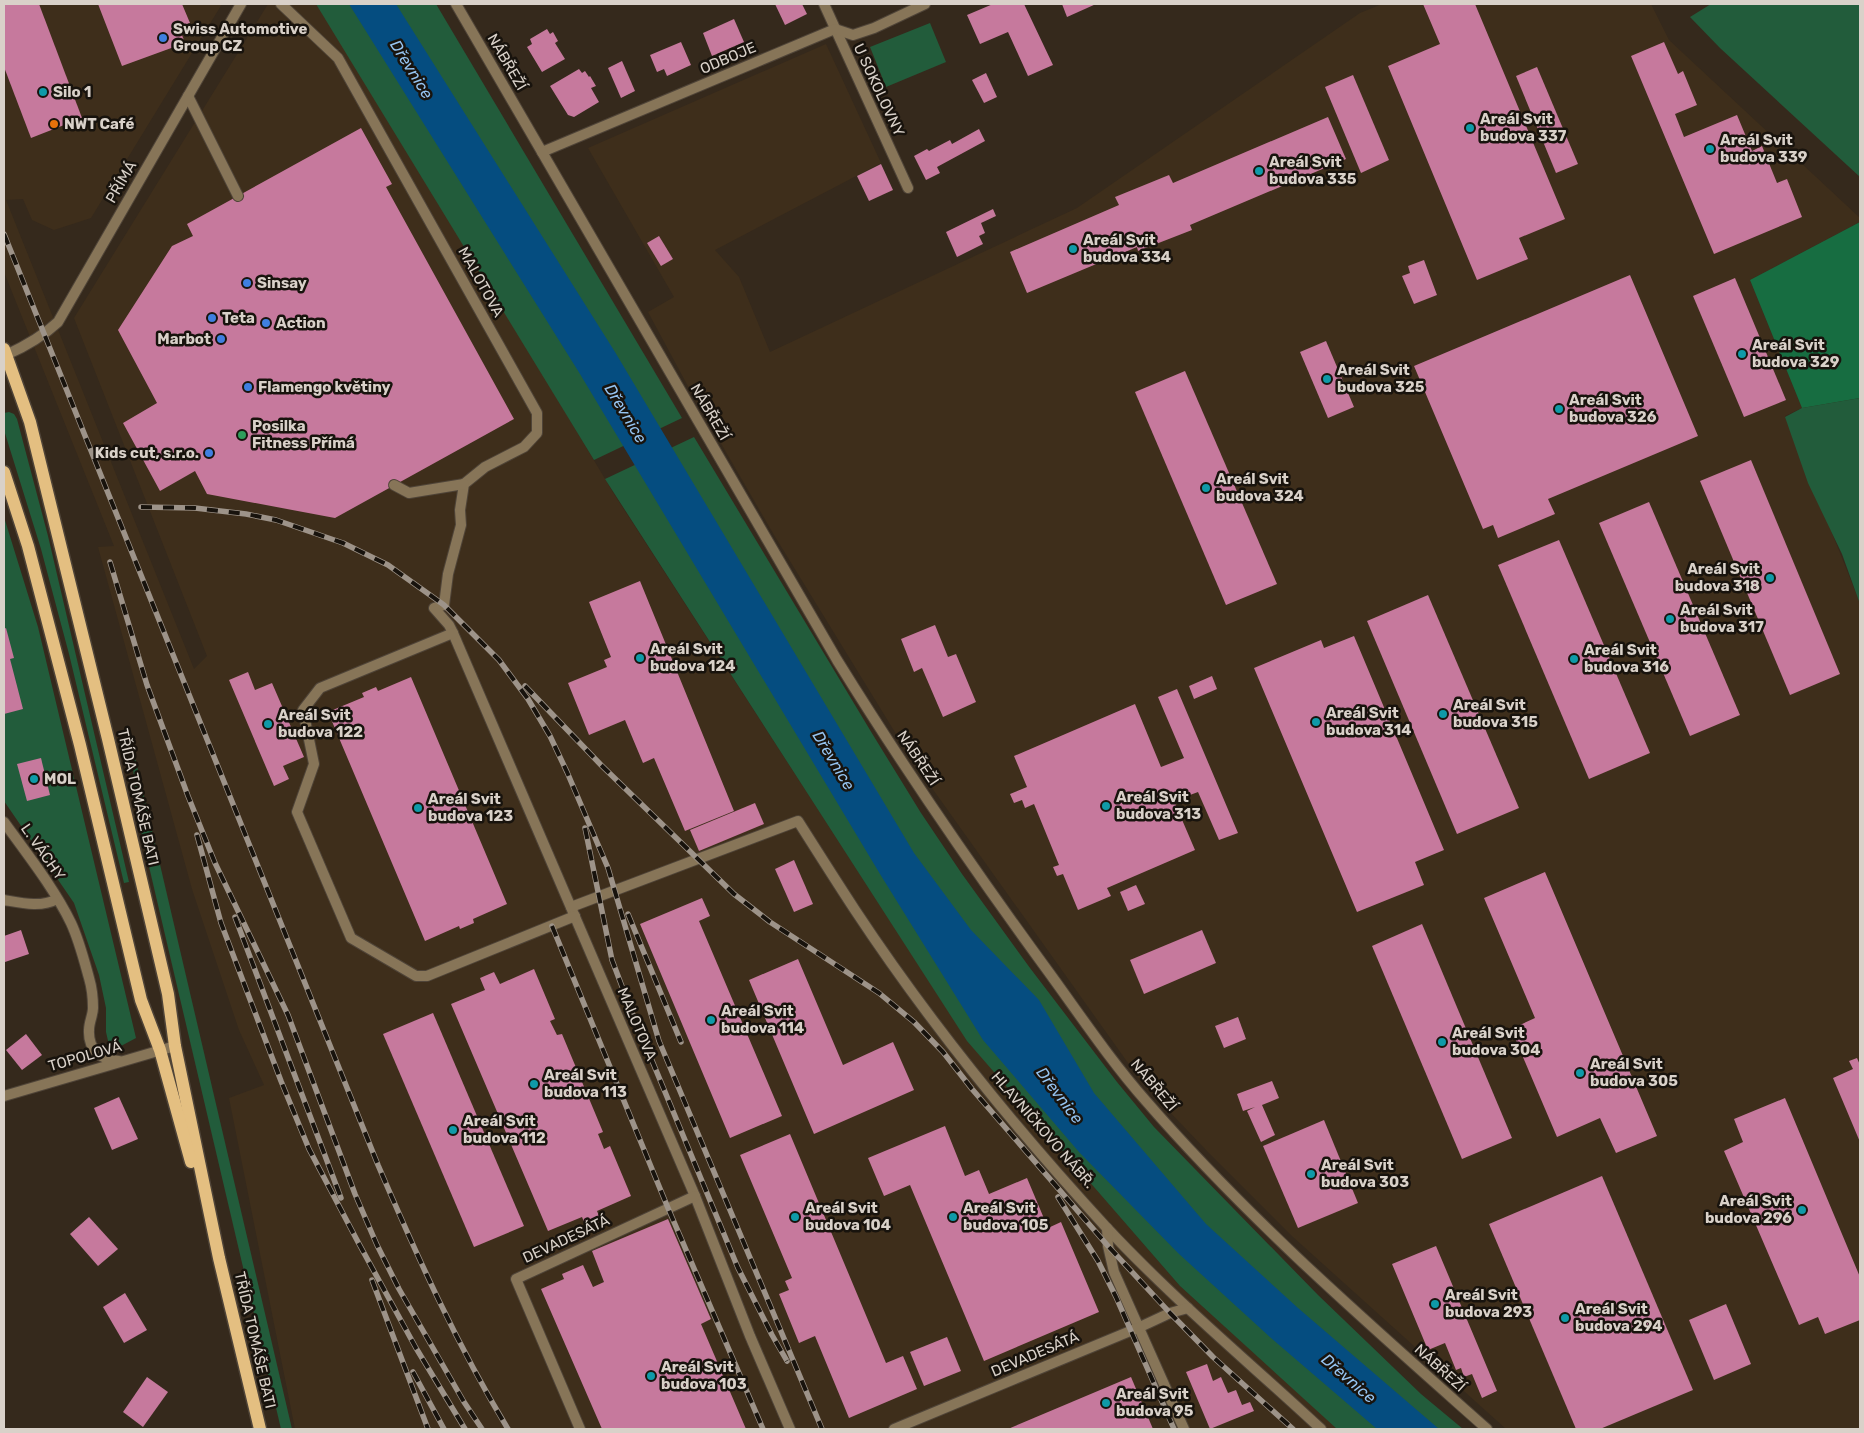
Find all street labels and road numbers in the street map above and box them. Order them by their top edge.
street label: NÁBŘEŽÍ [484,30,531,94]
street label: ODBOJE [697,38,759,78]
street label: U SOKOLOVNY [850,41,908,140]
street label: PŘÍMÁ [102,158,140,206]
street label: MALOTOVA [454,244,508,320]
street label: NÁBŘEŽÍ [687,380,734,444]
street label: TŘÍDA TOMÁŠE BATI [113,727,163,867]
street label: NÁBŘEŽÍ [893,727,943,790]
street label: L. VÁCHY [17,820,69,884]
street label: MALOTOVA [614,985,660,1063]
street label: TOPOLOVÁ [46,1037,124,1075]
street label: NÁBŘEŽÍ [1127,1055,1182,1115]
street label: HLAVNIČKOVO NÁBŘ. [987,1068,1099,1192]
street label: DEVADESÁTÁ [520,1211,612,1267]
street label: TŘÍDA TOMÁŠE BATI [230,1270,280,1410]
street label: DEVADESÁTÁ [988,1327,1082,1381]
street label: NÁBŘEŽÍ [1411,1340,1470,1396]

